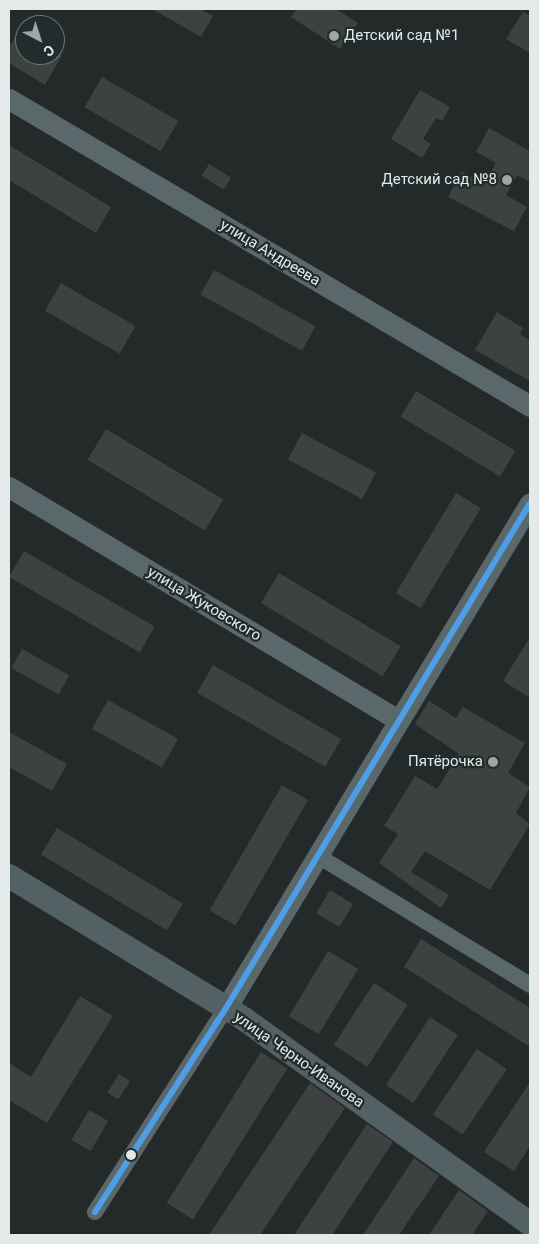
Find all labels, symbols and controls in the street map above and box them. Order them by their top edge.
north arrow [15,15,65,65]
place label: Детский сад №1 [344,27,459,45]
marker: Детский сад №1 [328,30,340,42]
text: С [40,42,58,60]
place label: Детский сад №8 [382,171,497,189]
marker: Детский сад №8 [501,174,513,186]
street label: улица Андреева [217,216,323,290]
street label: улица Жуковского [144,563,264,645]
place label: Пятёрочка [408,753,483,771]
marker: Пятёрочка [487,756,499,768]
street label: улица Черно-Иванова [231,1008,367,1112]
unlabelled marker [126,1150,136,1160]

